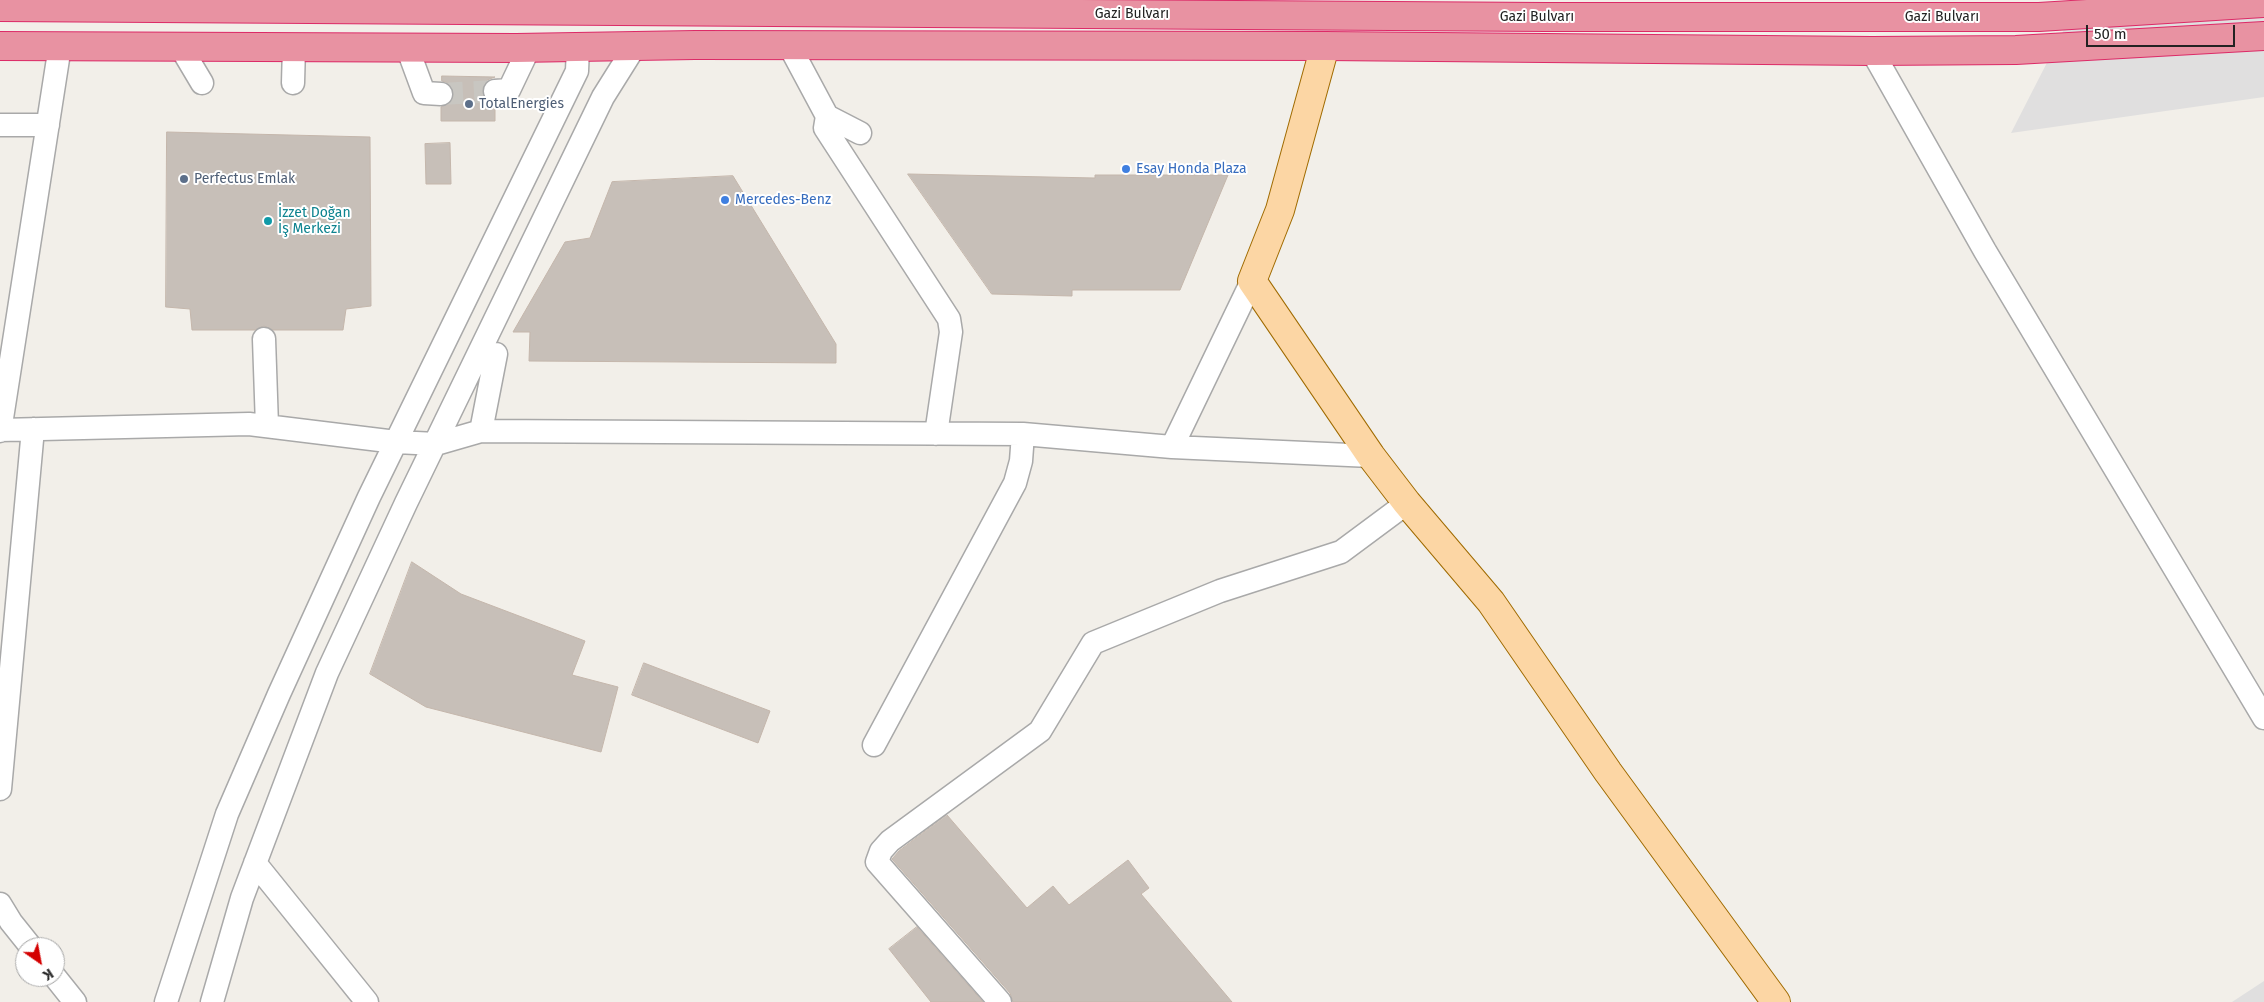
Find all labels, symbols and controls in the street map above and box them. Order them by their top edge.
street label: Gazi Bulvarı [1095,6,1169,22]
street label: Gazi Bulvarı [1500,9,1574,25]
street label: Gazi Bulvarı [1905,9,1979,25]
scale bar [2089,15,2238,47]
text: 50 m [2094,25,2127,43]
place label: TotalEnergies [479,96,564,112]
marker: TotalEnergies [463,98,475,110]
place label: Esay Honda Plaza [1136,161,1247,177]
marker: Esay Honda Plaza [1120,163,1132,175]
place label: Perfectus Emlak [194,171,295,187]
marker: Perfectus Emlak [178,173,190,185]
place label: Mercedes-Benz [735,192,831,208]
marker: Mercedes-Benz [719,194,731,206]
place label: İzzet Doğan İş Merkezi [278,205,351,238]
marker: İzzet Doğan İş Merkezi [262,215,274,227]
north arrow [15,937,65,987]
text: K [40,965,56,984]

